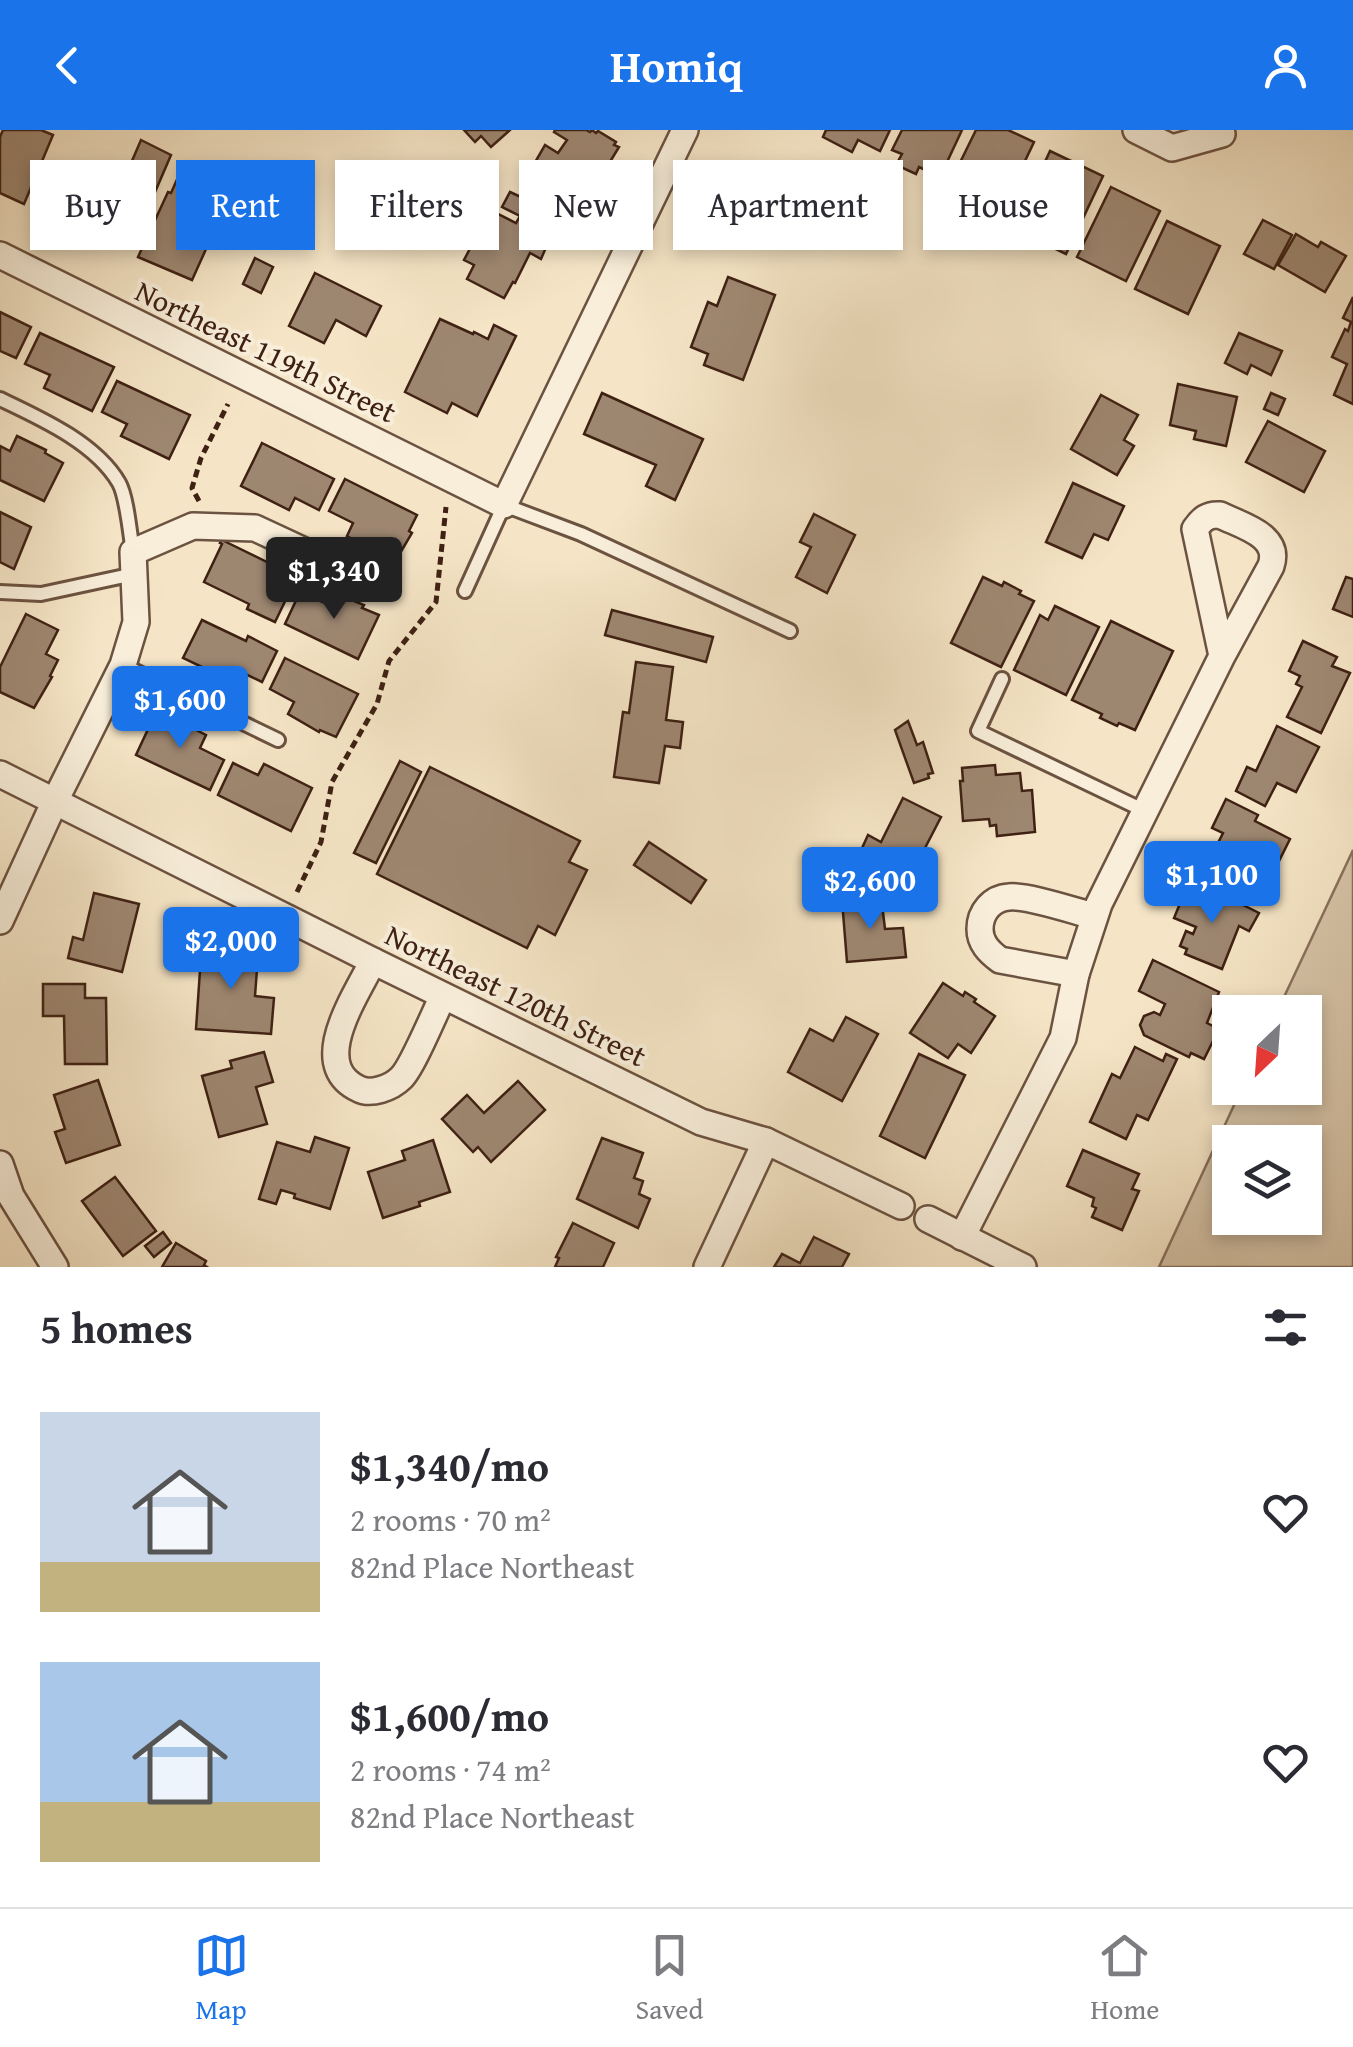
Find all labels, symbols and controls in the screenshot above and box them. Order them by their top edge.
text: Homiq [610,33,743,98]
icon: back [40,38,95,93]
icon: person [1258,38,1313,93]
chip: Buy [30,160,156,250]
chip: Rent [176,160,315,250]
chip: Filters [335,160,499,250]
chip: New [519,160,653,250]
chip: Apartment [673,160,903,250]
chip: House [923,160,1084,250]
street label: Northeast 119th Street [128,269,404,433]
pin: $1,340 [253,537,415,622]
text: $1,340 [288,546,380,593]
pin: $1,600 [99,666,261,751]
text: $1,600 [134,675,226,722]
pin: $1,100 [1131,841,1293,926]
pin: $2,600 [789,847,951,932]
text: $1,100 [1166,850,1258,897]
text: $2,600 [824,856,916,903]
pin: $2,000 [150,907,312,992]
street label: Northeast 120th Street [378,913,654,1077]
text: $2,000 [185,916,277,963]
north arrow [1212,995,1322,1105]
map controls [1212,995,1322,1235]
button: layers [1212,1125,1322,1235]
text: 5 homes [40,1297,193,1358]
icon: filters [1258,1300,1313,1355]
text: $1,340/mo [350,1435,549,1496]
icon: home [120,1452,240,1572]
icon: heart [1258,1485,1313,1540]
text: 2 rooms · 70 m² [350,1496,551,1543]
text: 82nd Place Northeast [350,1543,634,1590]
text: $1,600/mo [350,1685,549,1746]
icon: home [120,1702,240,1822]
icon: heart [1258,1735,1313,1790]
text: 2 rooms · 74 m² [350,1746,551,1793]
text: 82nd Place Northeast [350,1793,634,1840]
tab: Map [194,1928,249,2029]
tab: Saved [636,1928,703,2029]
tab: Home [1091,1928,1159,2029]

